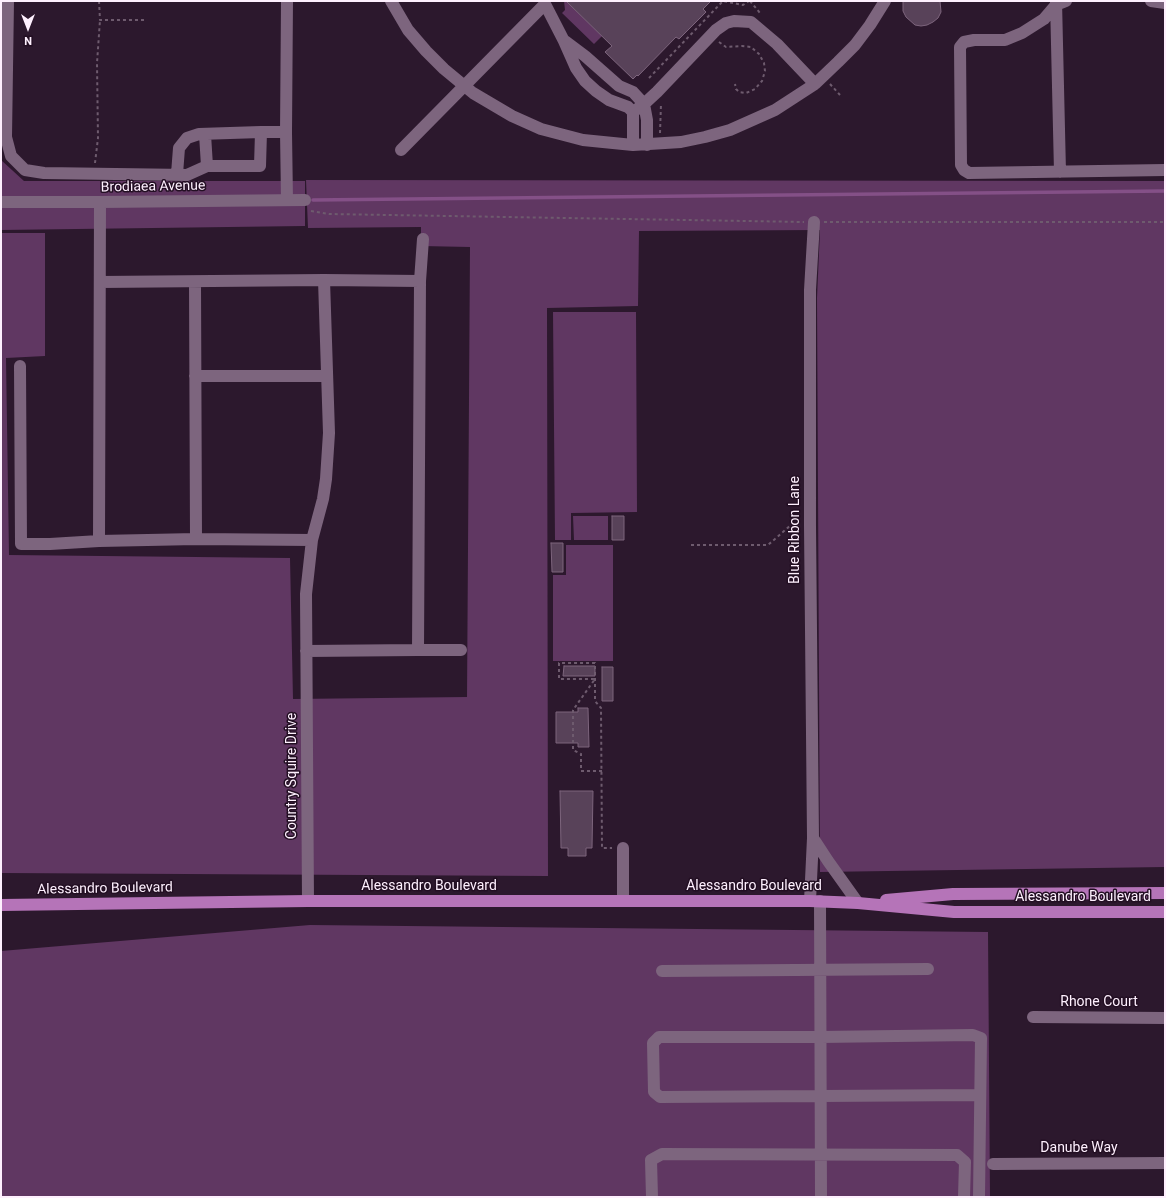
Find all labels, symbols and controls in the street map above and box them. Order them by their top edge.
north arrow [8,8,48,48]
text: N [24,34,32,47]
street label: Brodiaea Avenue [101,178,205,196]
street label: Blue Ribbon Lane [787,476,803,584]
street label: Country Squire Drive [284,713,300,839]
street label: Alessandro Boulevard [361,878,497,894]
street label: Alessandro Boulevard [686,878,822,894]
street label: Alessandro Boulevard [37,879,173,899]
street label: Alessandro Boulevard [1015,889,1151,905]
street label: Rhone Court [1060,994,1138,1010]
street label: Danube Way [1040,1140,1118,1156]

